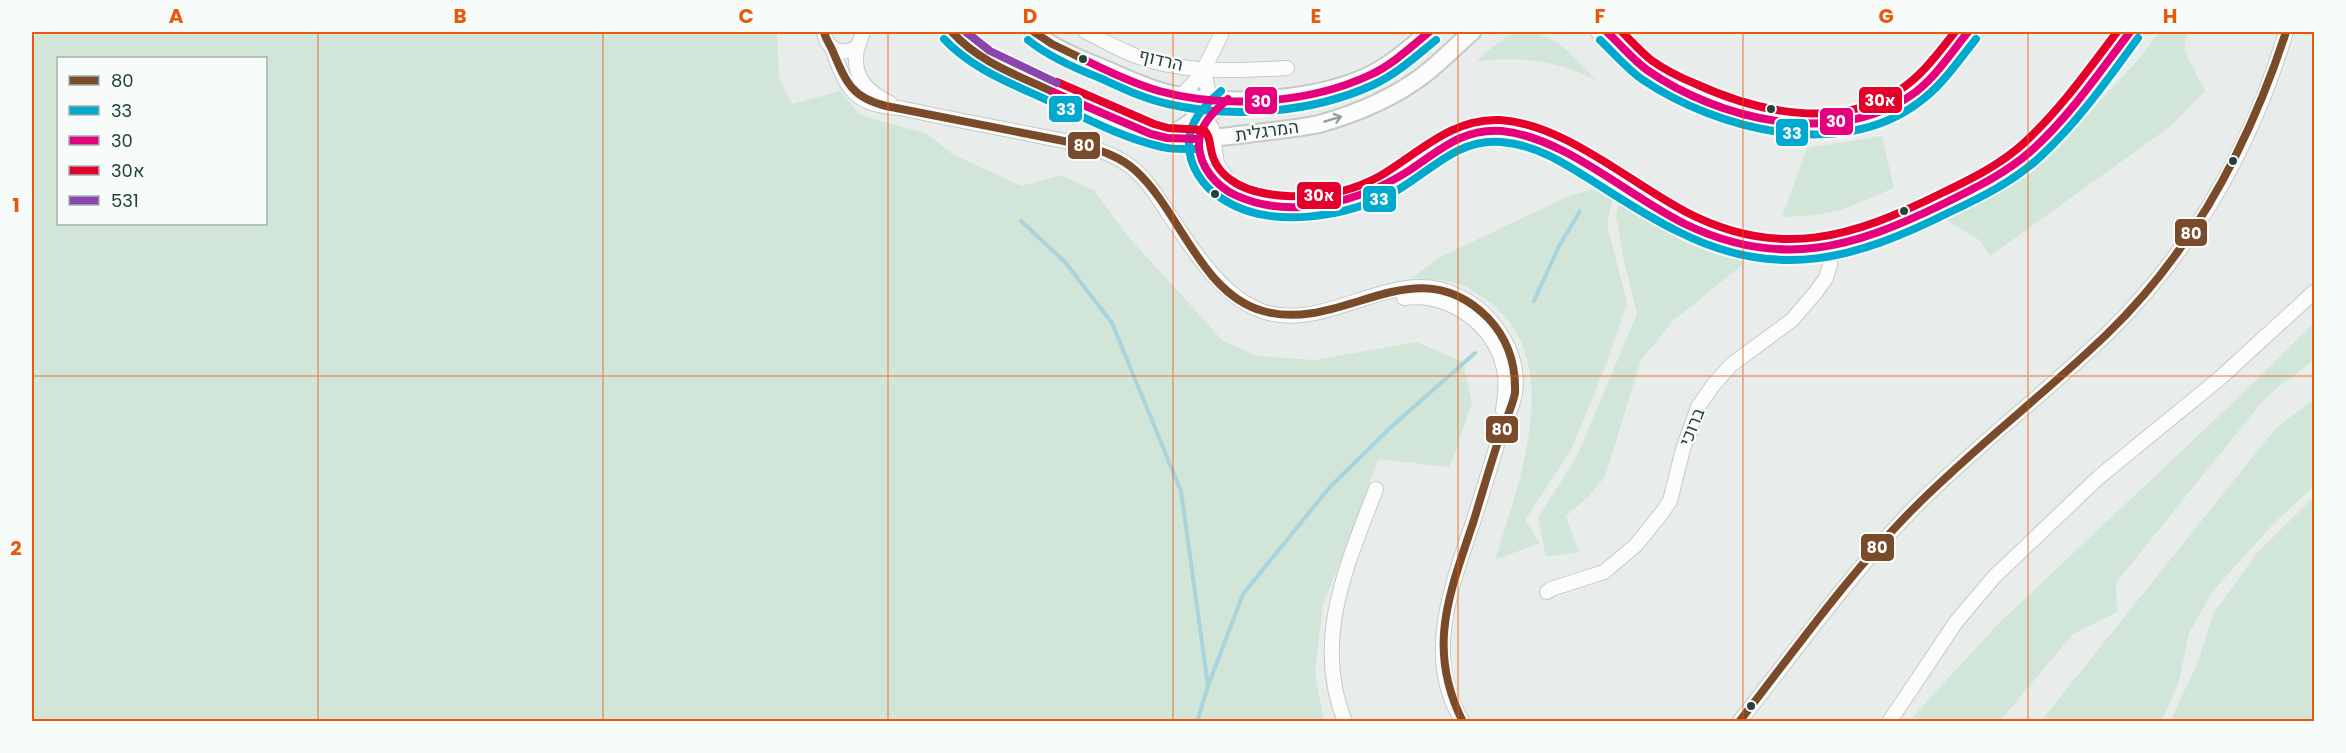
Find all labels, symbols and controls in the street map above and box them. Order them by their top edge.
text: A [169,2,184,30]
text: B [453,2,467,30]
text: C [738,2,754,30]
text: D [1023,2,1037,30]
text: E [1311,2,1321,30]
text: F [1595,2,1606,30]
text: G [1878,2,1894,30]
text: H [2163,2,2177,30]
street label: הרדוף [1136,42,1186,77]
unlabelled marker [1077,53,1089,65]
legend [57,57,267,225]
text: 80 [111,68,134,93]
line badge: 30 [1244,86,1278,115]
line badge: 30א [1858,86,1903,114]
text: 30א [1865,89,1896,112]
text: 30 [1251,90,1271,113]
line badge: 33 [1048,95,1083,123]
text: 33 [111,98,132,123]
text: 33 [1056,98,1076,121]
unlabelled marker [1765,103,1777,115]
line badge: 30 [1819,107,1854,136]
text: 30 [1826,110,1846,133]
one-way arrow [1323,113,1342,124]
street label: המרגלית [1234,114,1300,147]
line badge: 33 [1775,118,1809,147]
text: 33 [1782,122,1802,145]
text: 30 [111,128,133,153]
line badge: 80 [1067,131,1101,160]
text: 80 [1074,134,1094,157]
unlabelled marker [2227,155,2239,167]
text: 30א [111,158,144,183]
line badge: 30א [1296,181,1342,210]
text: 30א [1304,184,1335,207]
line badge: 33 [1362,185,1397,213]
text: 531 [111,188,139,213]
unlabelled marker [1209,188,1221,200]
text: 33 [1369,188,1389,211]
text: 1 [12,191,20,219]
unlabelled marker [1898,205,1910,217]
line badge: 80 [2174,218,2208,247]
text: 80 [2181,222,2201,245]
street label: ברוכי [1673,404,1711,449]
line badge: 80 [1485,415,1519,444]
text: 80 [1492,418,1512,441]
line badge: 80 [1860,533,1895,562]
text: 2 [10,534,22,562]
text: 80 [1867,536,1887,559]
unlabelled marker [1745,700,1757,712]

